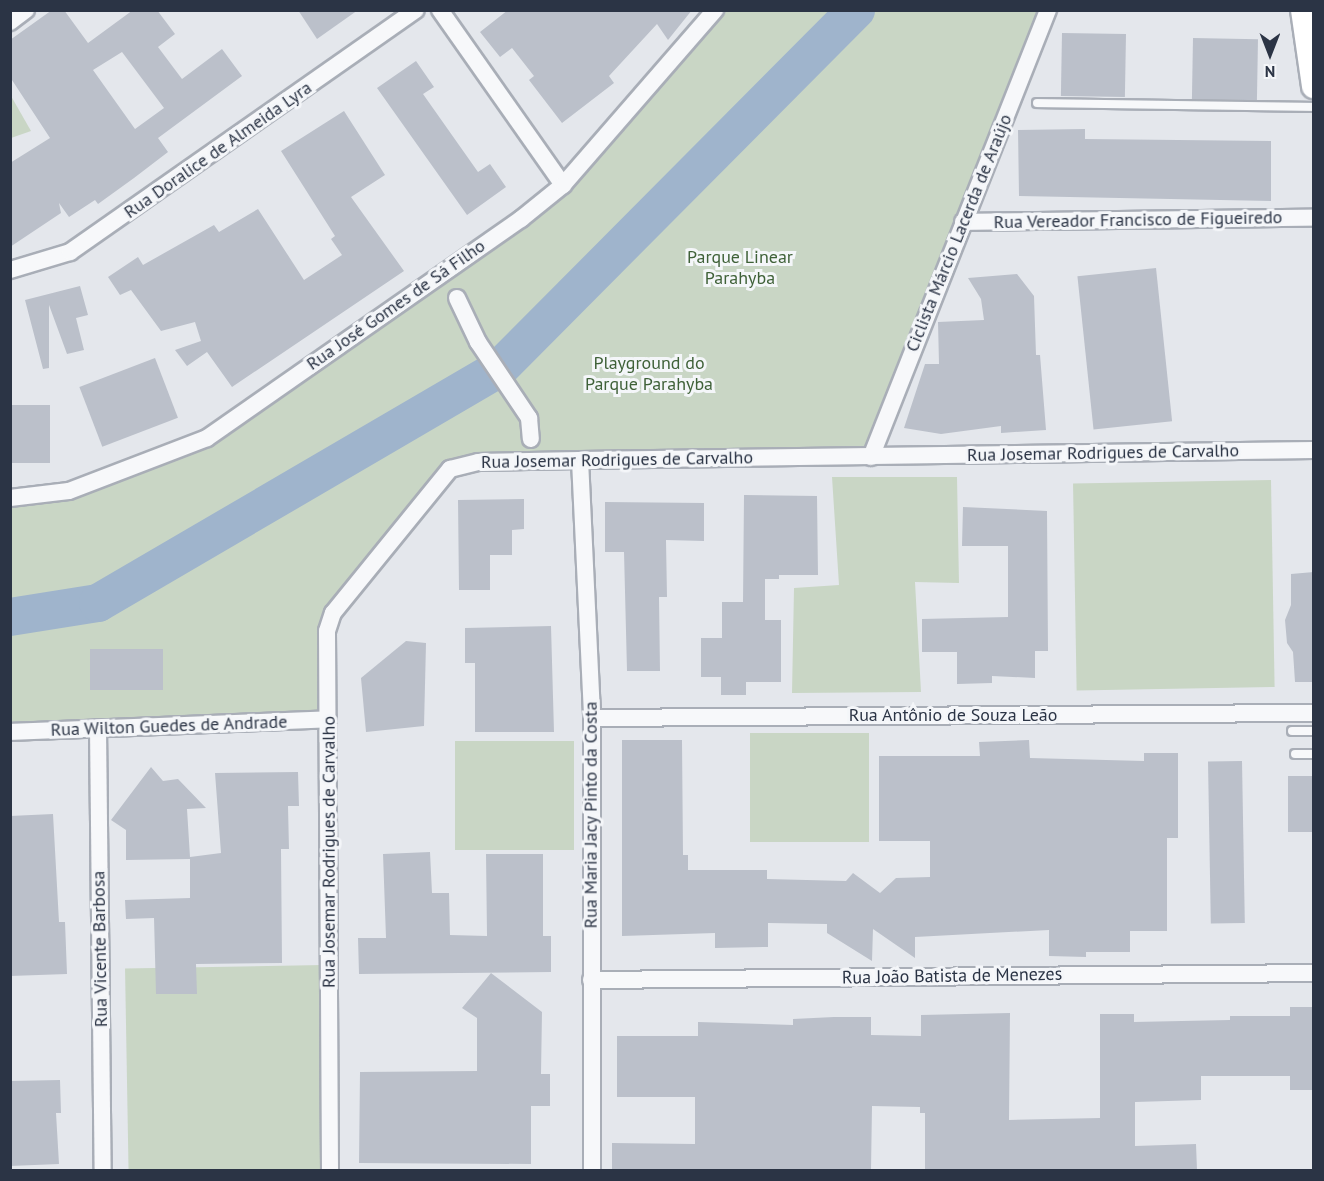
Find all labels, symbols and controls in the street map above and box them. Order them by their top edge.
north arrow [1240,24,1300,84]
text: N [1265,62,1275,82]
street label: Rua Doralice de Almeida Lyra [120,77,316,223]
street label: Ciclista Márcio Lacerda de Araújo [901,111,1017,355]
street label: Rua Vereador Francisco de Figueiredo [993,207,1283,233]
street label: Rua José Gomes de Sá Filho [303,235,489,375]
park label: Parque Linear Parahyba [687,247,793,290]
park label: Playground do Parque Parahyba [585,353,713,395]
street label: Rua Josemar Rodrigues de Carvalho [967,440,1239,466]
street label: Rua Josemar Rodrigues de Carvalho [481,447,753,473]
street label: Rua Maria Jacy Pinto da Costa [580,701,602,929]
street label: Rua Antônio de Souza Leão [848,704,1058,726]
street label: Rua Wilton Guedes de Andrade [50,711,288,741]
street label: Rua Josemar Rodrigues de Carvalho [318,716,340,988]
street label: Rua Vicente Barbosa [88,870,112,1028]
street label: Rua João Batista de Menezes [842,963,1062,989]

